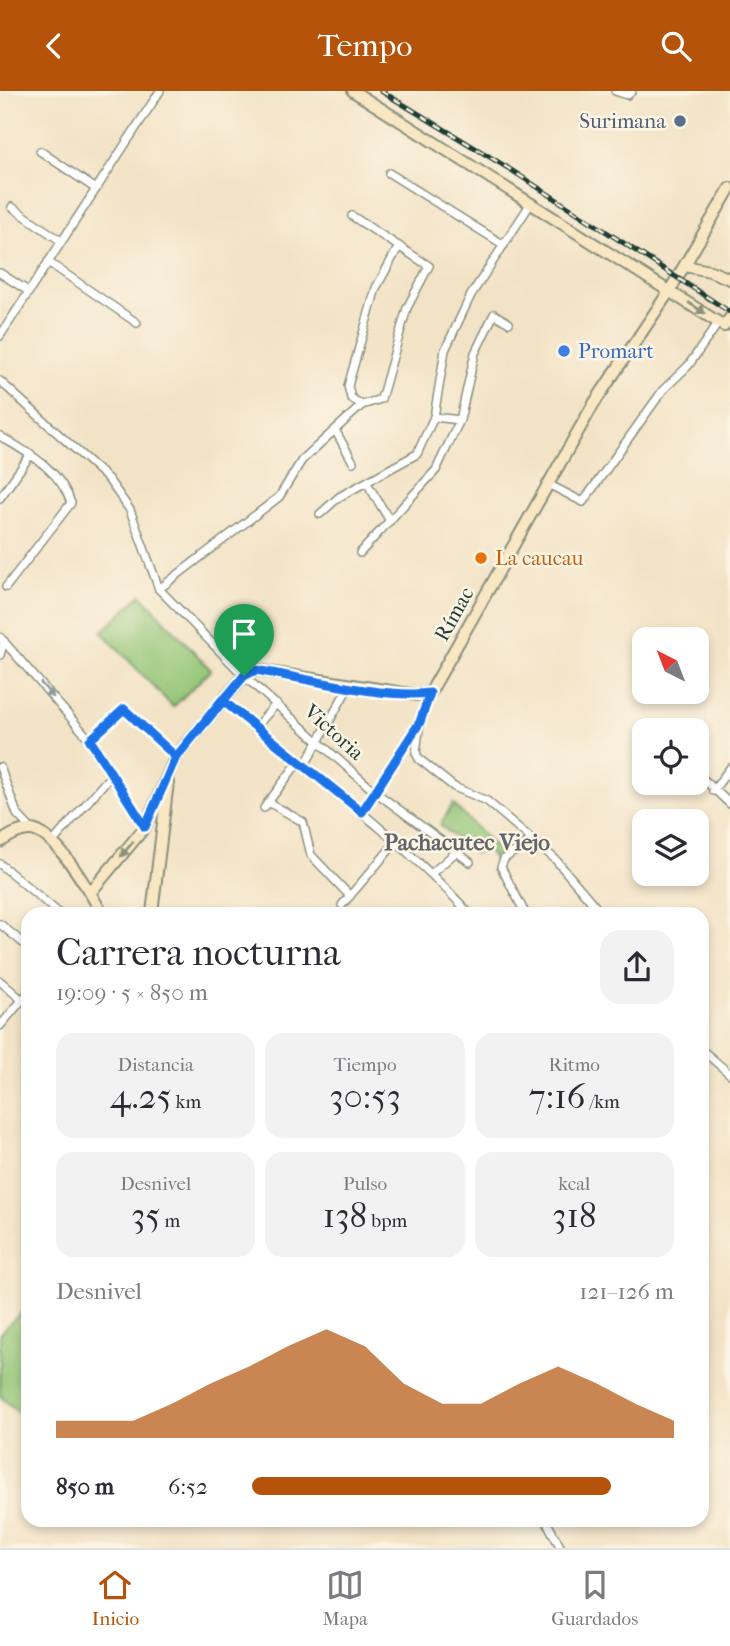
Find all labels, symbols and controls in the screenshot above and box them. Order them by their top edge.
icon: back [35,27,73,65]
text: Tempo [318,27,412,64]
icon: search [657,27,695,65]
place label: Surimana [579,109,666,133]
marker: Surimana [672,113,688,129]
one-way arrow [687,302,707,315]
place label: Promart [578,339,654,363]
marker: Promart [556,343,572,359]
place label: La caucau [495,546,584,570]
marker: La caucau [473,550,489,566]
street label: Rímac [429,583,479,645]
pin [214,604,274,676]
icon: arrive [225,615,263,653]
north arrow [632,627,709,703]
map controls [632,627,709,886]
one-way arrow [39,681,55,699]
street label: Victoria [299,698,369,765]
button: locate [632,718,709,795]
button: layers [632,809,709,886]
district label: Pachacutec Viejo [384,829,550,856]
one-way arrow [120,841,135,858]
text: Carrera nocturna [56,930,341,975]
button: share [600,930,674,1004]
text: 19:09 · 5 × 850 m [56,979,208,1006]
text: Distancia [117,1054,194,1076]
text: Tiempo [333,1054,397,1076]
text: Ritmo [549,1054,600,1076]
text: 4.25 [110,1076,172,1117]
text: 30:53 [329,1076,401,1117]
text: 7:16 [529,1076,586,1117]
text: km [172,1091,201,1113]
text: /km [586,1091,620,1113]
text: Desnivel [120,1173,191,1195]
text: Pulso [343,1173,387,1195]
text: kcal [558,1173,590,1195]
text: 35 [131,1195,160,1236]
text: 138 [323,1195,367,1236]
text: 318 [552,1195,597,1236]
text: m [160,1210,180,1232]
text: bpm [367,1210,407,1232]
text: Desnivel [56,1278,142,1305]
text: 121–126 m [579,1278,674,1305]
text: 850 m [56,1473,114,1500]
text: 6:52 [168,1473,208,1500]
tab: Inicio [92,1566,139,1630]
tab: Mapa [323,1566,368,1630]
tab: Guardados [551,1566,638,1630]

